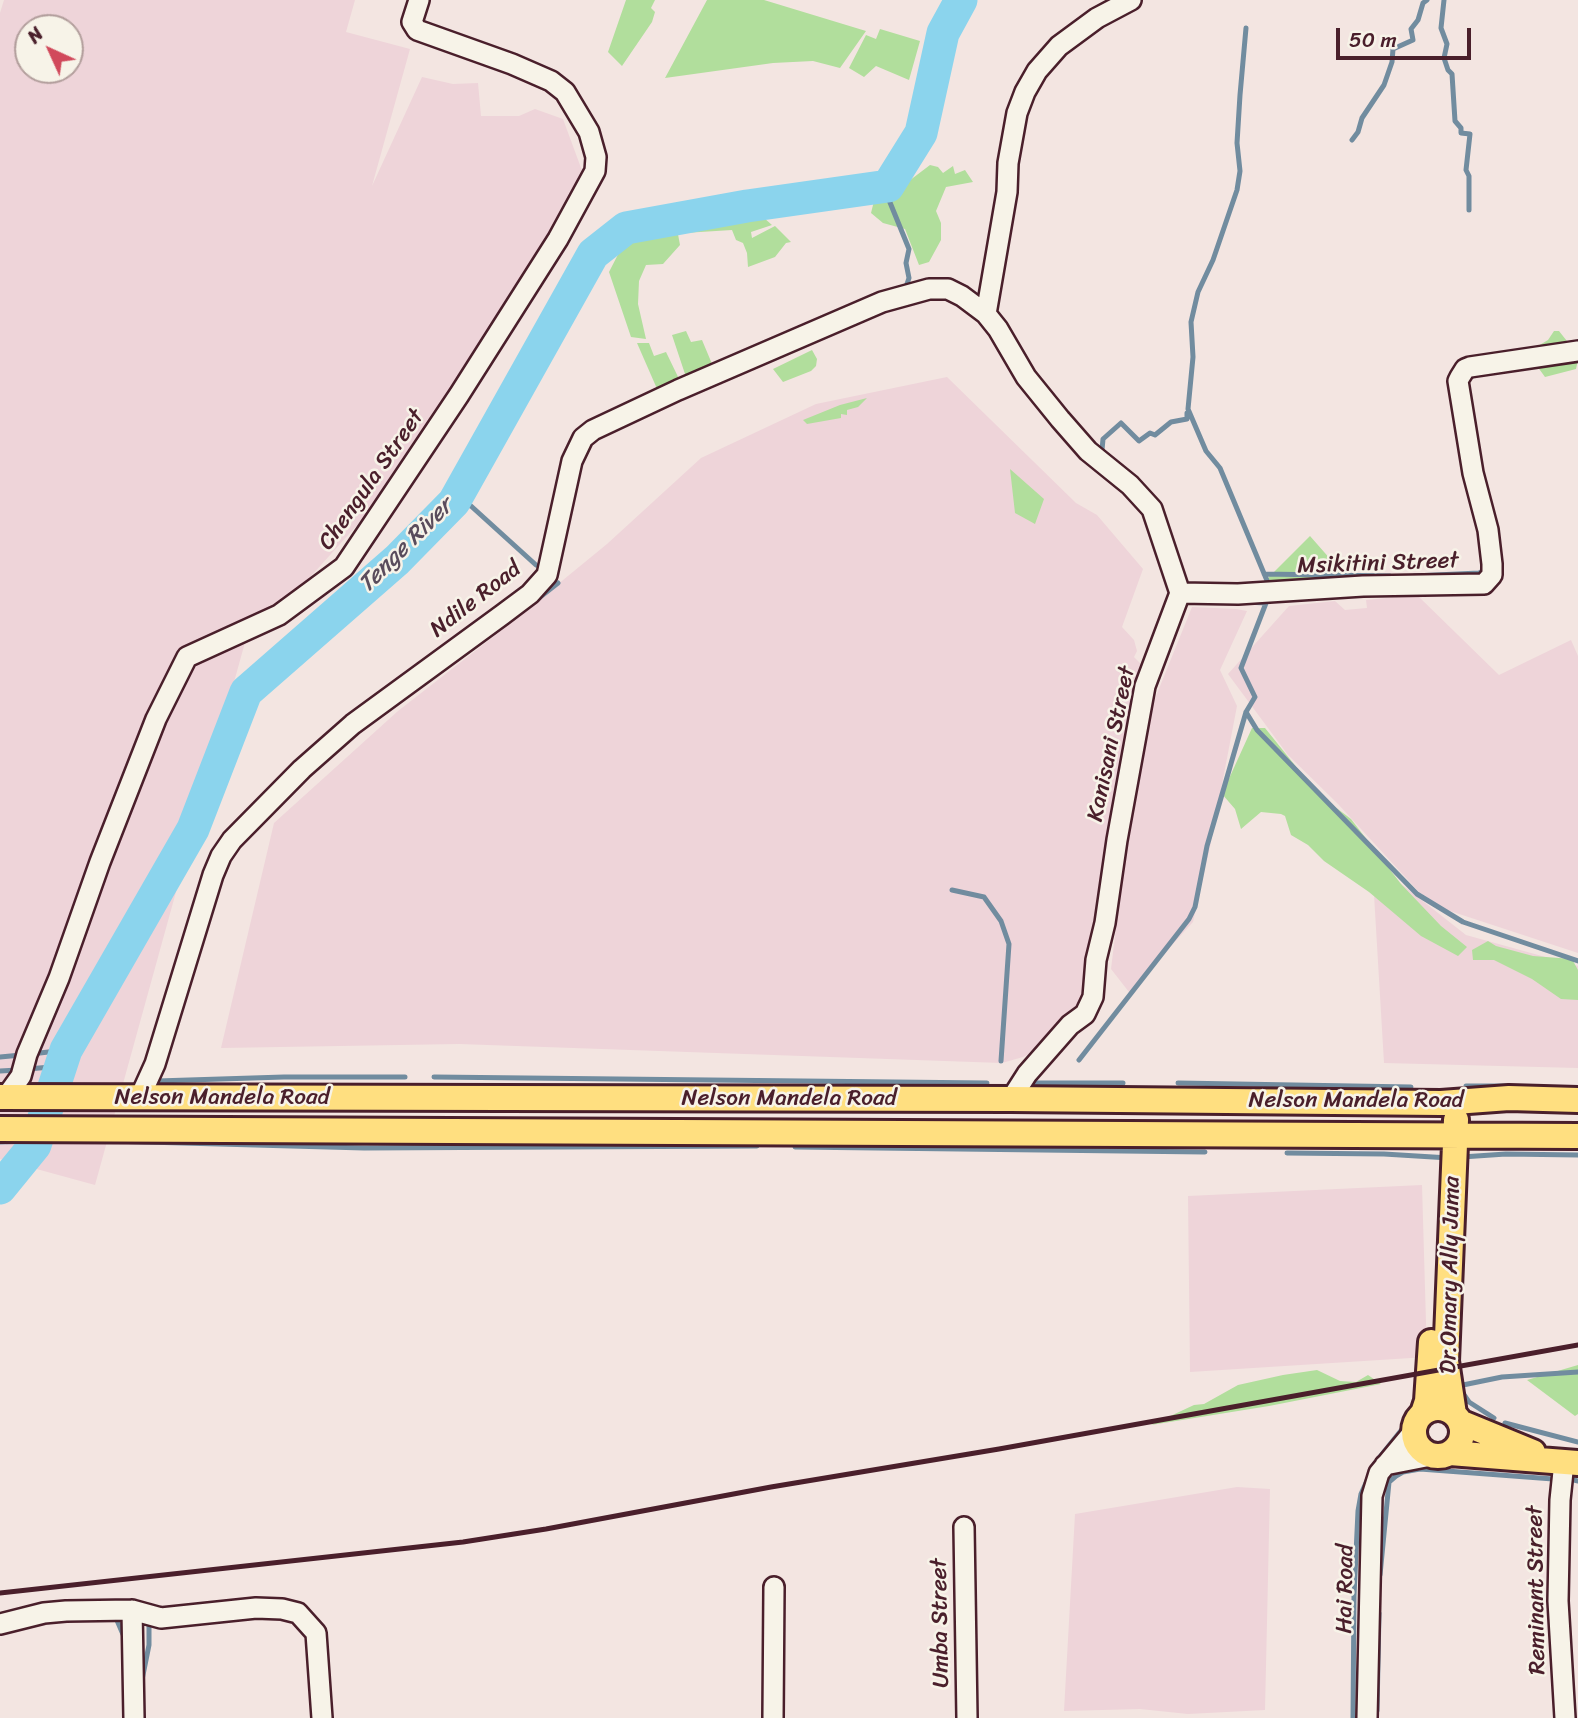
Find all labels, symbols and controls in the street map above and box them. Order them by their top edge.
north arrow [14,14,84,84]
scale bar [1340,14,1475,58]
text: N [19,19,52,52]
text: 50 m [1349,21,1397,59]
street label: Chengula Street [313,404,431,556]
water label: Tenge River [353,493,459,599]
street label: Msikitini Street [1297,547,1459,581]
street label: Ndile Road [425,556,527,644]
street label: Kanisani Street [1082,664,1142,824]
street label: Nelson Mandela Road [114,1084,330,1112]
street label: Nelson Mandela Road [681,1085,897,1113]
street label: Nelson Mandela Road [1248,1087,1464,1115]
street label: Dr.Omary Ally Juma [1435,1176,1467,1374]
street label: Reminant Street [1522,1505,1552,1675]
street label: Hai Road [1331,1544,1361,1634]
street label: Umba Street [926,1558,956,1688]

